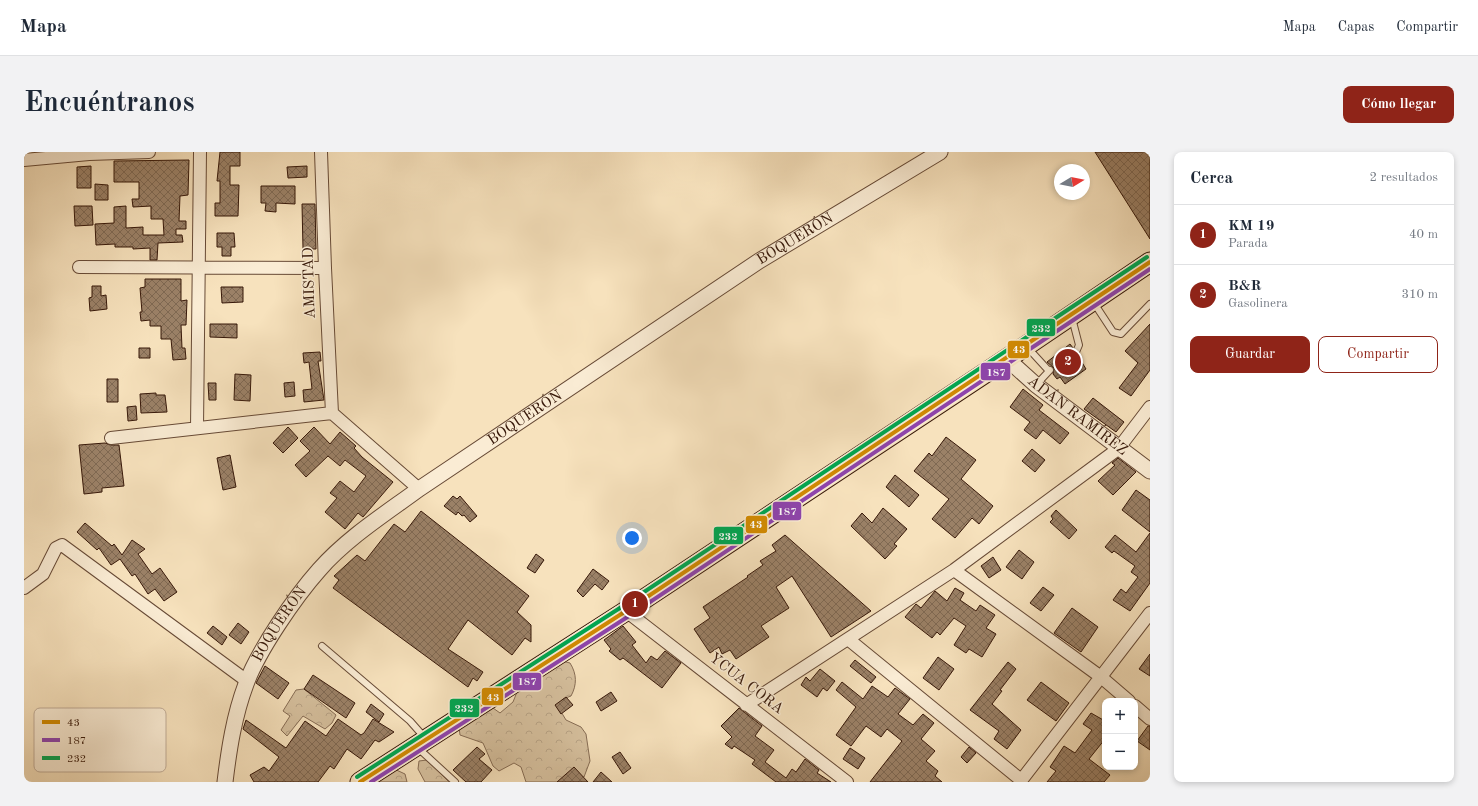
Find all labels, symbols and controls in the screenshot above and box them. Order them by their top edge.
text: Mapa [20,18,67,37]
text: Mapa [1283,20,1316,34]
text: Capas [1338,20,1374,34]
text: Compartir [1396,20,1458,34]
button: Cómo llegar [1343,86,1454,123]
text: Encuéntranos [24,90,194,118]
north arrow [1054,164,1090,200]
text: Cerca [1190,170,1233,187]
text: 2 resultados [1370,171,1438,184]
street label: BOQUERÓN [754,210,836,268]
text: KM 19 [1228,219,1275,234]
text: 1 [1199,228,1207,241]
text: 40 m [1409,228,1438,241]
text: Parada [1228,237,1268,250]
street label: AMISTAD [301,247,319,319]
text: B&R [1228,279,1261,294]
text: 2 [1199,288,1207,301]
text: 310 m [1401,288,1438,301]
text: Gasolinera [1228,297,1288,310]
line badge: 232 [1026,318,1056,337]
text: 232 [1031,324,1051,335]
button: Guardar [1190,336,1310,373]
button: Compartir [1318,336,1438,373]
line badge: 43 [1007,340,1030,359]
text: 43 [1013,345,1025,356]
pin: 2 [1055,347,1081,377]
line badge: 187 [980,362,1011,381]
text: 187 [986,368,1006,379]
street label: ADÁN RAMÍREZ [1024,373,1130,459]
street label: BOQUERÓN [485,387,565,448]
line badge: 187 [772,501,802,521]
text: 187 [777,507,797,518]
line badge: 43 [745,515,768,534]
text: 43 [750,520,762,531]
line badge: 232 [713,526,744,545]
your location [622,528,642,548]
text: 232 [718,532,738,543]
street label: BOQUERÓN [250,584,310,664]
pin: 1 [622,589,648,619]
street label: YCUA CORA [706,650,786,718]
line badge: 187 [512,672,542,691]
text: 187 [517,677,537,688]
line badge: 43 [481,687,504,706]
text: 43 [487,693,499,704]
line badge: 232 [449,698,480,718]
map controls [1102,698,1138,770]
button: + [1102,698,1138,734]
text: 232 [454,704,474,715]
legend [34,708,166,772]
text: 43 [67,718,80,729]
button: − [1102,734,1138,770]
text: 187 [67,736,86,747]
text: 232 [67,754,86,765]

